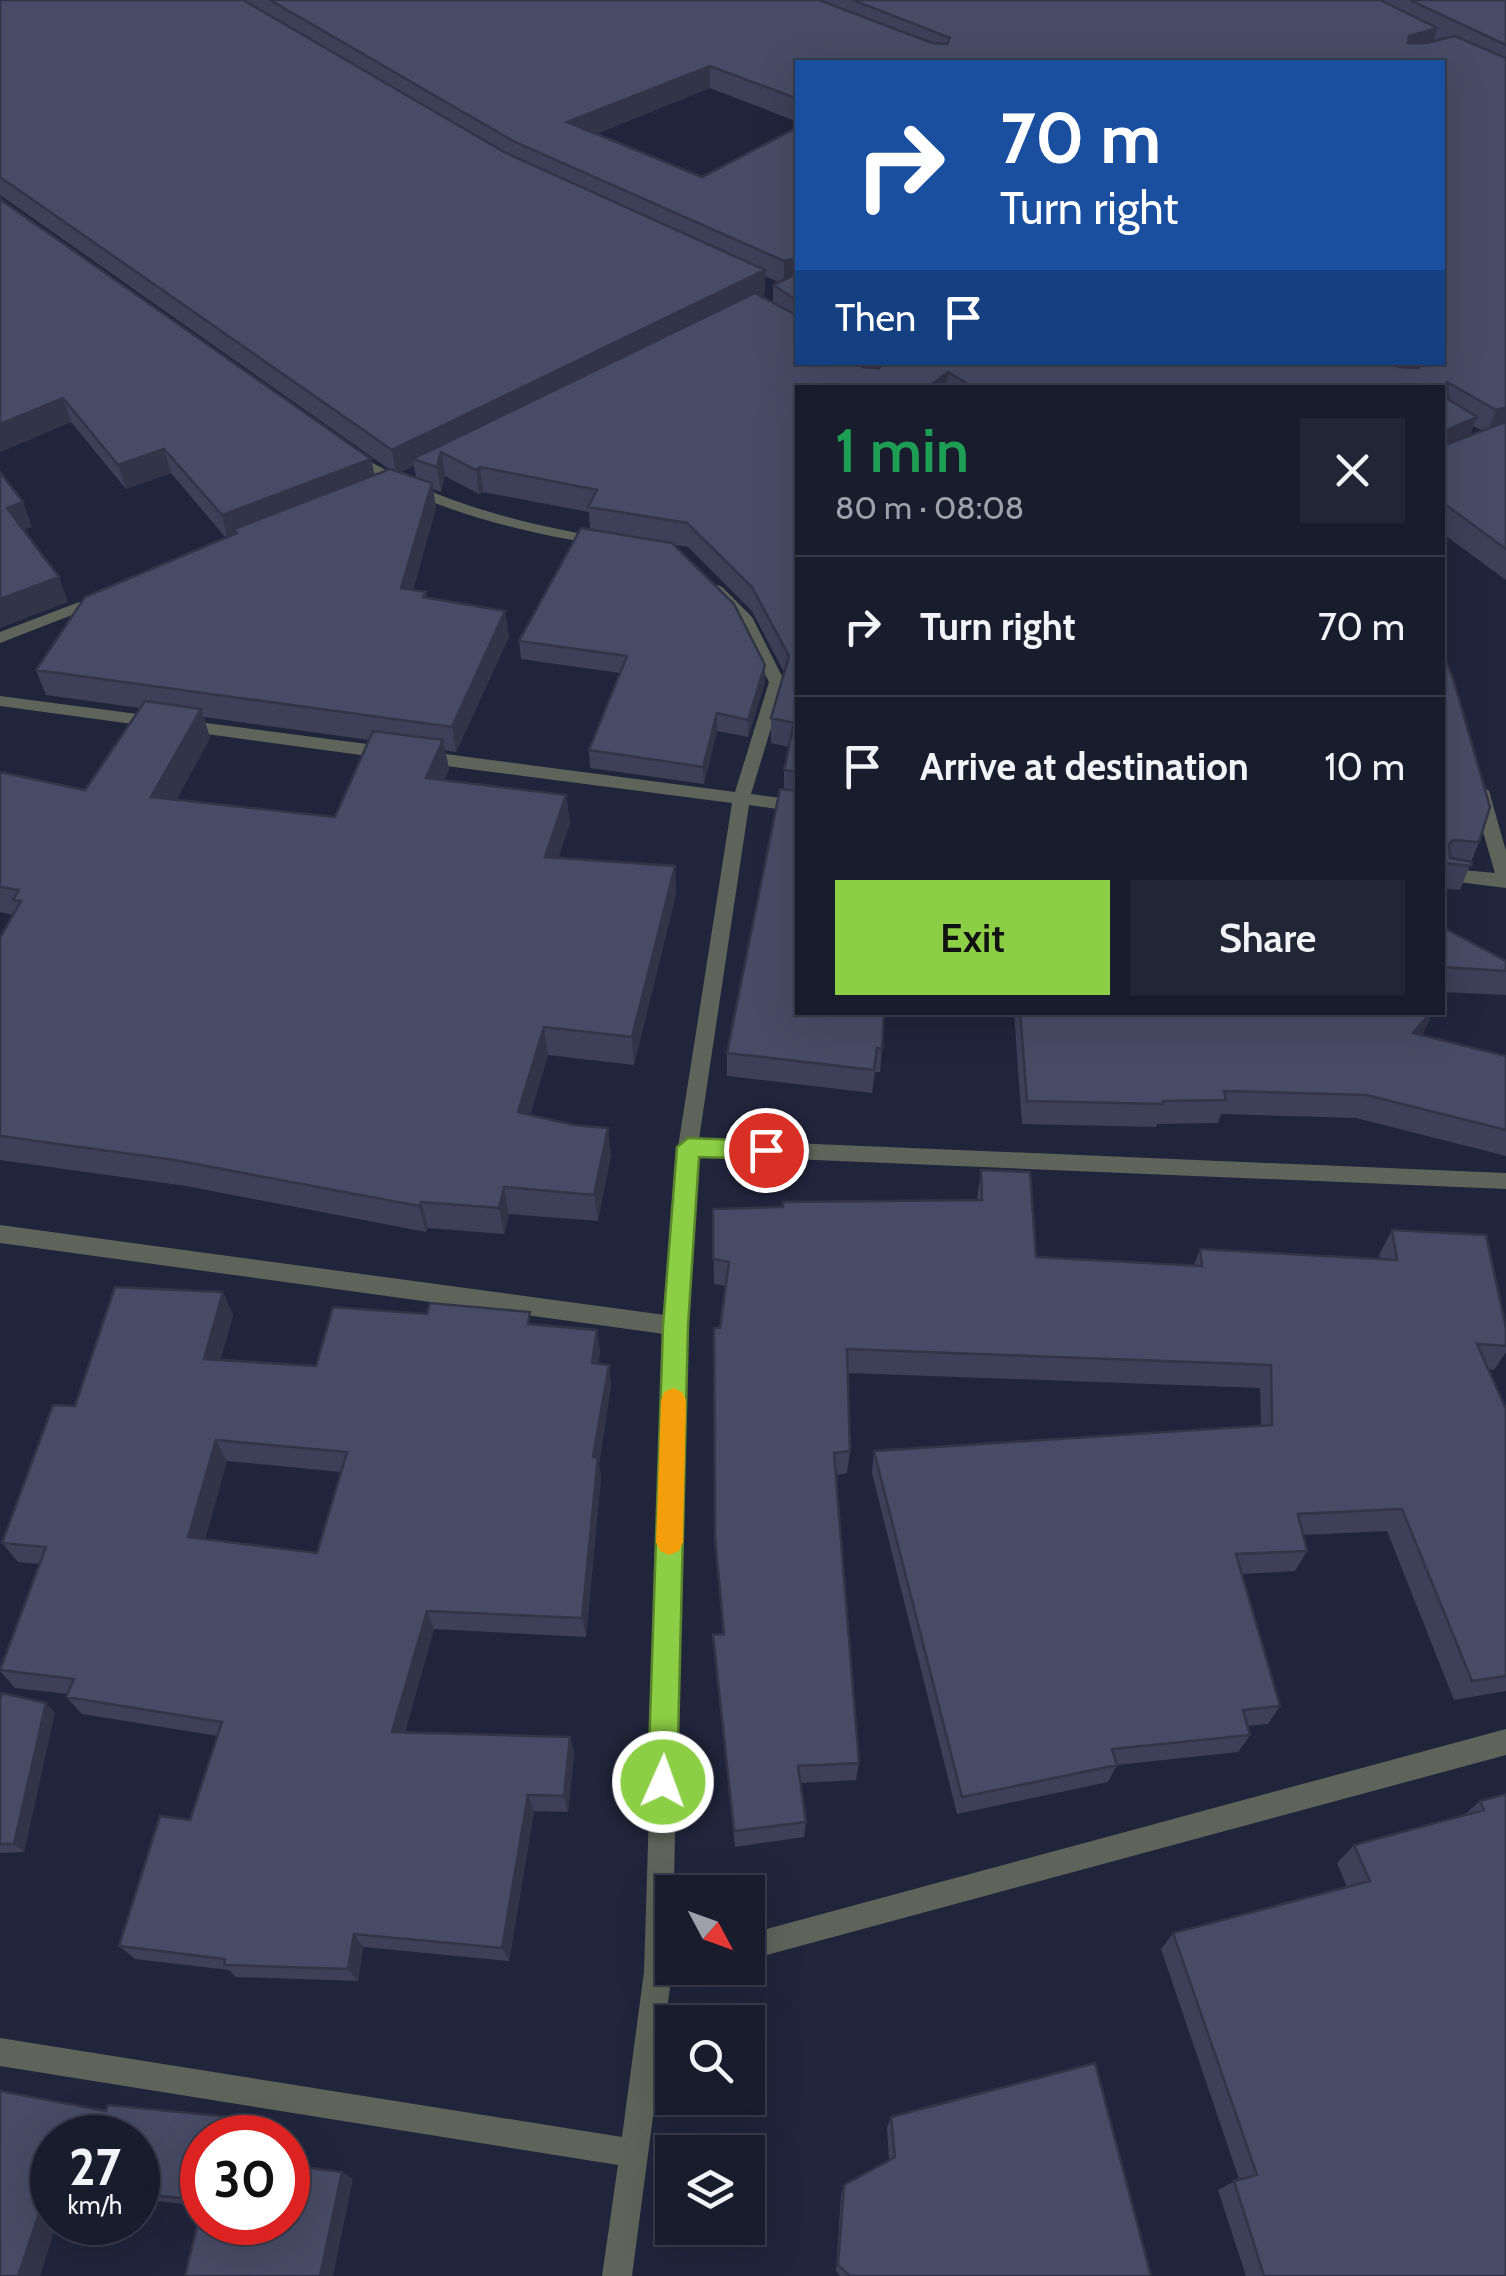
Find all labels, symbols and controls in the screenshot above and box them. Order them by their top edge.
text: 70 m [1000,95,1161,181]
icon: right [835,100,965,230]
text: Turn right [1000,181,1179,235]
icon: arrive [936,290,991,345]
text: Then [835,294,916,341]
text: 1 min [835,414,969,487]
button: close [1300,418,1405,523]
text: 80 m · 08:08 [835,488,1024,527]
icon: right [835,599,890,654]
text: Turn right [920,603,1076,650]
text: 70 m [1318,603,1405,650]
icon: arrive [835,739,890,794]
text: Arrive at destination [920,743,1249,790]
text: 10 m [1324,743,1405,790]
button: Exit [835,880,1110,995]
button: Share [1130,880,1405,995]
pin [724,1108,809,1193]
icon: arrive [739,1123,794,1178]
position arrow [611,1730,715,1834]
north arrow [655,1875,765,1985]
map controls [655,1875,765,2245]
button: search [655,2005,765,2115]
speed limit sign: 30 [180,2115,310,2245]
button: layers [655,2135,765,2245]
text: 27 [69,2137,121,2198]
text: km/h [68,2190,122,2220]

